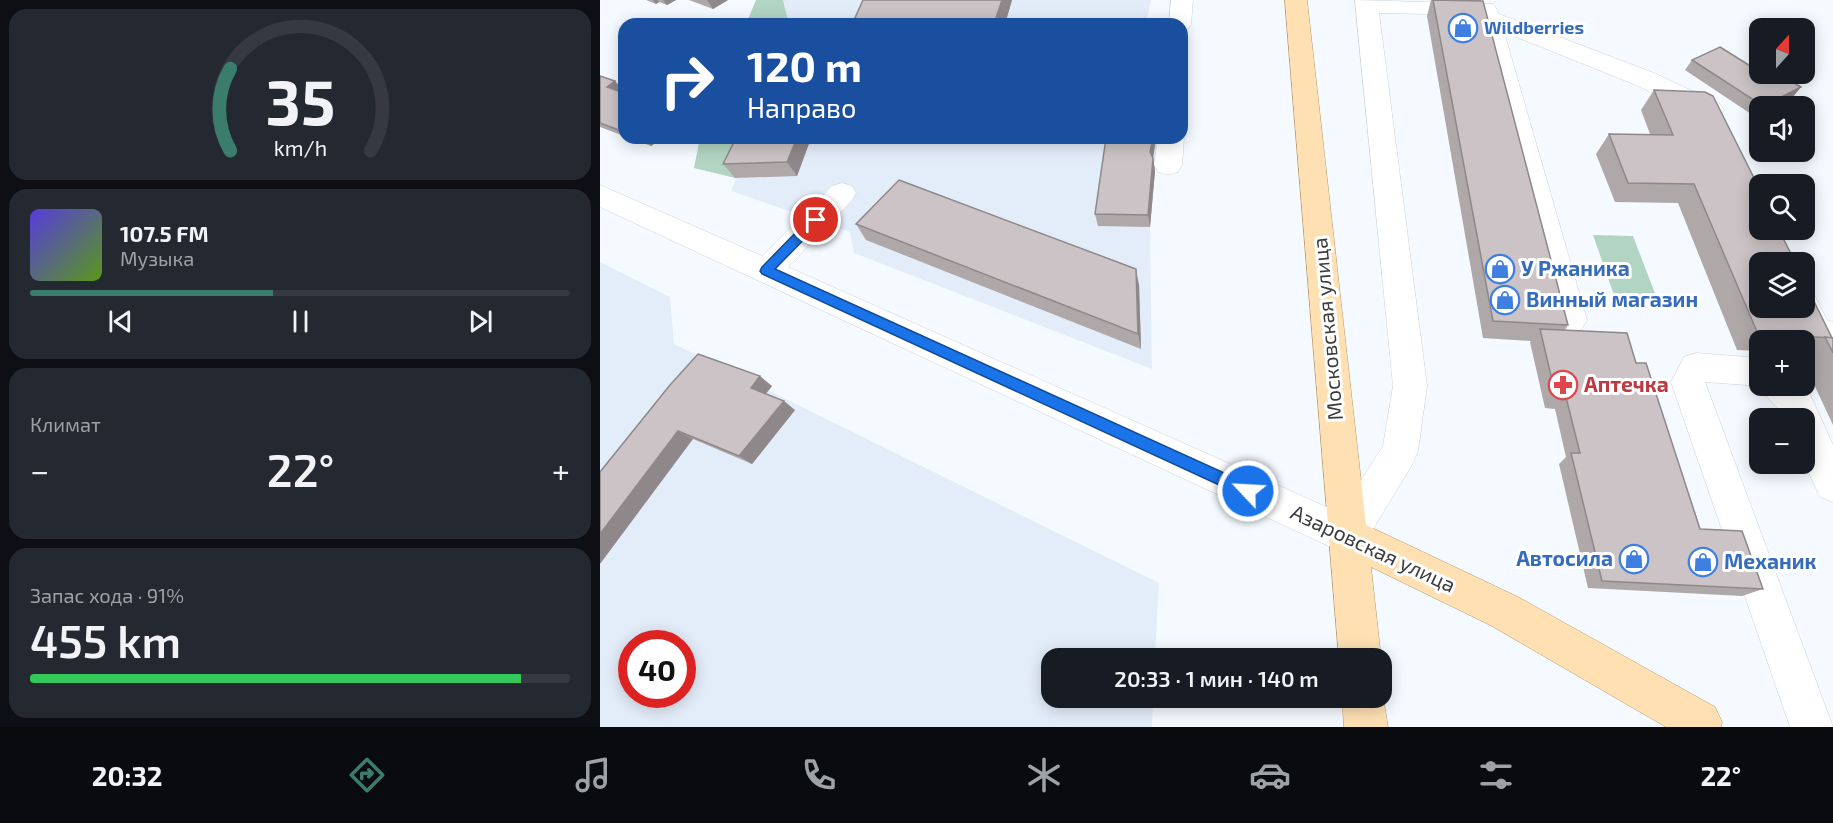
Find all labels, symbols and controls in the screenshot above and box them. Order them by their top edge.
shop icon: Wildberries [1447,12,1479,44]
place label: Wildberries [1484,16,1584,38]
north arrow [1749,18,1815,84]
map controls [1749,18,1815,474]
text: 120 m [747,40,862,90]
icon: right [648,42,726,120]
text: 35 [265,63,335,138]
text: Направо [747,91,856,123]
button: sound [1749,96,1815,162]
text: km/h [273,136,327,161]
button: search [1749,174,1815,240]
pin [790,194,841,245]
icon: arrive [799,203,832,236]
text: 107.5 FM [120,220,209,246]
street label: Московская улица [1306,237,1348,422]
text: Музыка [120,246,194,270]
button: layers [1749,252,1815,318]
shop icon: У Ржаника [1484,253,1516,285]
place label: У Ржаника [1521,255,1630,280]
shop icon: Винный магазин [1489,284,1521,316]
place label: Винный магазин [1526,286,1698,311]
icon: previous [104,305,137,338]
icon: pause [284,305,317,338]
icon: next [464,305,497,338]
button: + [1749,330,1815,396]
pharmacy icon: Аптечка [1547,369,1579,401]
place label: Аптечка [1584,371,1669,396]
button: − [1749,408,1815,474]
text: Климат [30,412,101,436]
text: 22° [267,442,334,496]
text: − [30,450,49,490]
text: + [552,450,570,490]
position arrow [1216,459,1280,523]
street label: Азаровская улица [1287,499,1460,598]
shop icon: Автосила [1618,543,1650,575]
place label: Автосила [1516,545,1613,570]
shop icon: Механик [1687,546,1719,578]
place label: Механик [1724,548,1816,573]
text: Запас хода · 91% [30,583,184,607]
text: 455 km [30,613,181,667]
speed limit sign: 40 [618,630,696,708]
text: 20:33 · 1 мин · 140 m [1114,665,1319,691]
icon: directions [346,754,388,796]
icon: music [572,754,614,796]
icon: phone [798,754,840,796]
icon: climate [1023,754,1065,796]
icon: car [1249,754,1291,796]
icon: filters [1475,754,1517,796]
text: 20:32 [92,759,163,791]
text: 22° [1700,759,1741,791]

